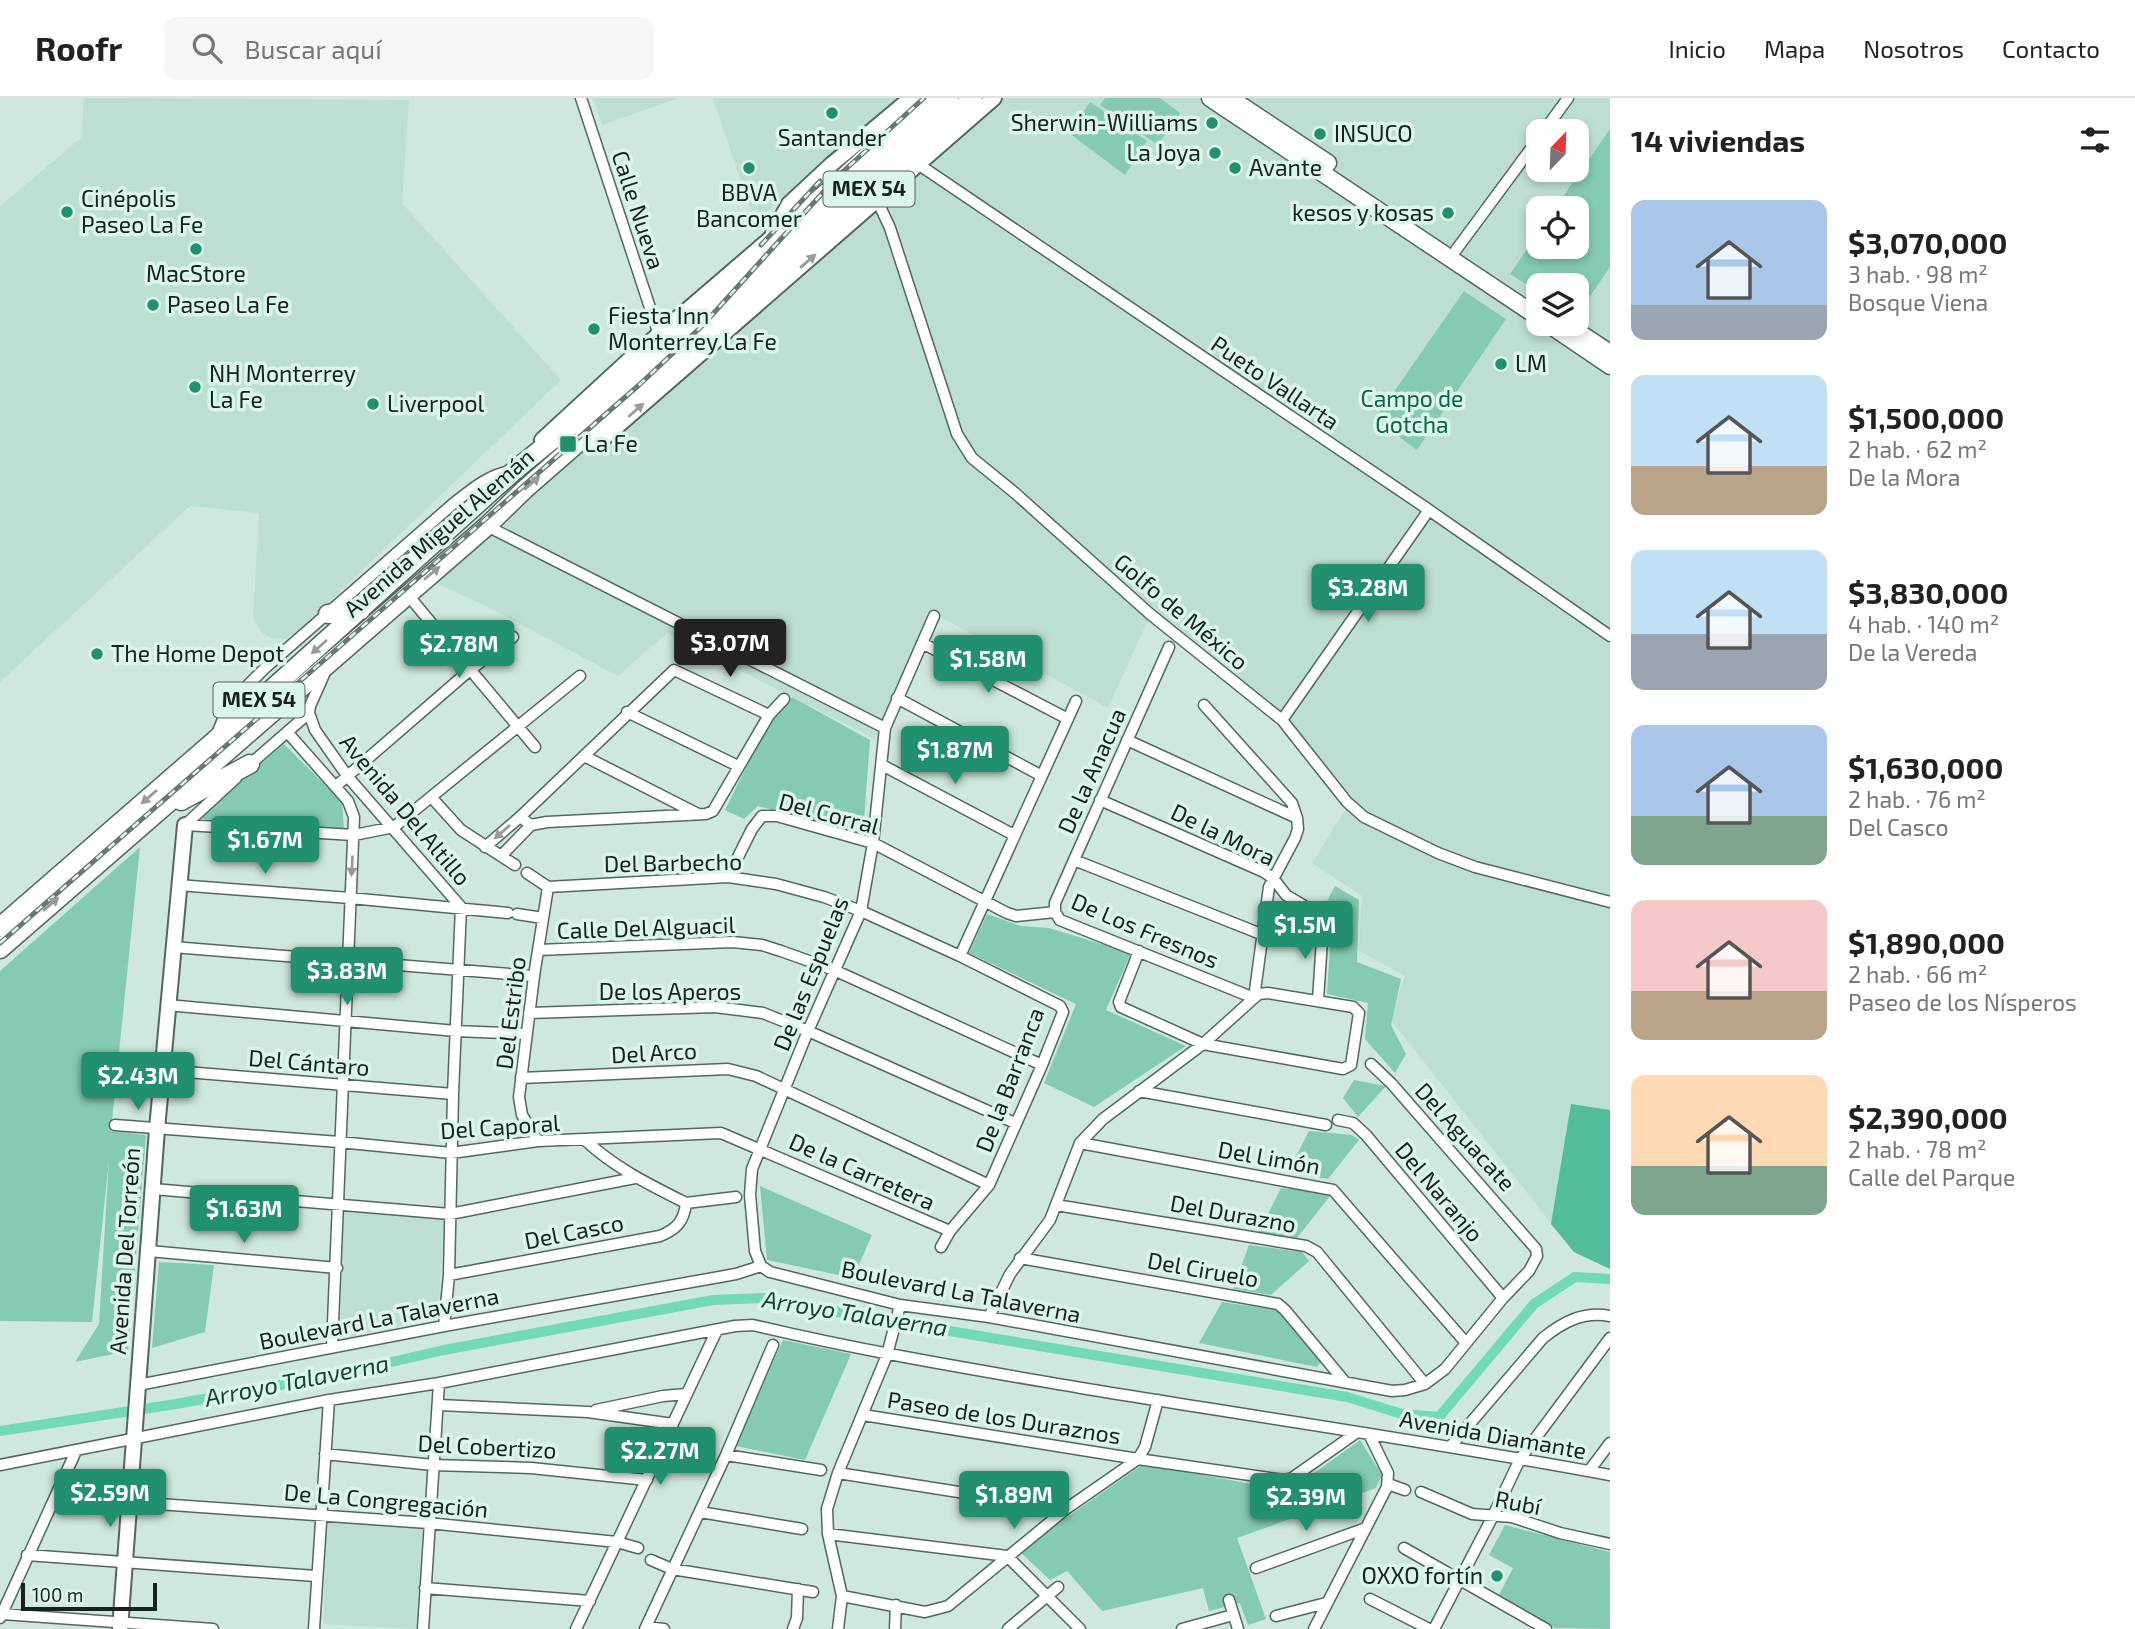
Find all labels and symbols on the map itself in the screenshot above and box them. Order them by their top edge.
marker: Santander [824,105,840,121]
place label: Sherwin-Williams [1011,108,1198,136]
marker: Sherwin-Williams [1204,115,1220,131]
place label: INSUCO [1334,119,1413,147]
north arrow [1526,119,1589,182]
place label: Santander [778,123,886,151]
marker: INSUCO [1312,126,1328,142]
place label: La Joya [1126,138,1201,166]
marker: La Joya [1207,145,1223,161]
street label: Calle Nueva [607,147,671,273]
place label: Avante [1249,153,1322,181]
marker: BBVA Bancomer [741,160,757,176]
marker: Avante [1227,160,1243,176]
road number: MEX 54 [824,172,914,206]
place label: BBVA Bancomer [696,178,802,232]
place label: Cinépolis Paseo La Fe [81,184,203,238]
place label: kesos y kosas [1292,198,1434,226]
marker: Cinépolis Paseo La Fe [59,204,75,220]
marker: kesos y kosas [1440,205,1456,221]
marker: MacStore [188,241,204,257]
one-way arrow [799,254,816,269]
place label: MacStore [146,259,246,287]
place label: Paseo La Fe [167,290,289,318]
marker: Paseo La Fe [145,297,161,313]
place label: Fiesta Inn Monterrey La Fe [608,301,777,355]
marker: Fiesta Inn Monterrey La Fe [586,321,602,337]
street label: Pueto Vallarta [1206,329,1345,435]
place label: LM [1515,349,1547,377]
marker: LM [1493,356,1509,372]
place label: NH Monterrey La Fe [209,359,356,413]
marker: NH Monterrey La Fe [187,379,203,395]
park label: Campo de Gotcha [1361,384,1463,438]
place label: Liverpool [387,389,485,417]
marker: Liverpool [365,396,381,412]
one-way arrow [627,402,645,418]
place label: La Fe [584,429,638,457]
marker: La Fe [558,434,578,454]
street label: Avenida Miguel Alemán [338,442,539,622]
one-way arrow [523,475,541,491]
street label: Golfo de México [1109,547,1254,675]
pin: $3.28M [1311,564,1425,624]
one-way arrow [424,566,441,581]
pin: $2.78M [402,620,516,680]
pin: $3.07M [673,620,787,679]
pin: $1.58M [931,636,1045,695]
place label: The Home Depot [111,639,284,667]
one-way arrow [310,639,328,655]
marker: The Home Depot [89,646,105,662]
road number: MEX 54 [214,682,304,718]
street label: De la Anacua [1051,704,1131,838]
pin: $1.87M [898,726,1012,786]
street label: Avenida Del Altillo [334,728,477,891]
street label: Del Corral [776,786,883,840]
one-way arrow [140,789,157,804]
street label: De la Mora [1167,797,1280,871]
pin: $1.67M [208,816,322,876]
one-way arrow [493,824,511,840]
street label: Del Barbecho [604,847,742,877]
one-way arrow [346,856,357,878]
street label: De Los Fresnos [1067,886,1223,974]
street label: De las Espuelas [766,893,854,1055]
one-way arrow [43,897,60,912]
pin: $1.5M [1256,902,1354,961]
street label: Calle Del Alguacil [556,910,736,944]
pin: $3.83M [290,948,404,1007]
street label: Del Estribo [489,955,531,1071]
street label: De los Aperos [599,977,741,1005]
street label: De la Barranca [969,1003,1049,1156]
street label: Del Arco [610,1036,698,1068]
street label: Del Cántaro [247,1043,371,1081]
pin: $2.43M [81,1052,195,1112]
street label: Del Aguacate [1410,1076,1522,1196]
street label: Del Caporal [439,1108,561,1144]
street label: De la Carretera [785,1126,940,1216]
street label: Del Limón [1216,1134,1322,1180]
street label: Del Naranjo [1390,1136,1490,1247]
street label: Avenida Del Torreón [103,1146,145,1355]
pin: $1.63M [187,1186,301,1245]
street label: Del Durazno [1168,1188,1298,1238]
street label: Del Casco [522,1208,626,1254]
street label: Del Ciruelo [1145,1245,1261,1293]
street label: Boulevard La Talaverna [839,1254,1083,1328]
street label: Boulevard La Talaverna [257,1281,501,1355]
water label: Arroyo Talaverna [760,1283,950,1341]
water label: Arroyo Talaverna [201,1347,391,1412]
street label: Paseo de los Duraznos [886,1385,1123,1449]
street label: Avenida Diamante [1398,1404,1589,1464]
street label: Del Cobertizo [417,1428,557,1464]
pin: $2.27M [603,1428,717,1487]
pin: $2.59M [53,1470,167,1529]
pin: $1.89M [957,1472,1071,1531]
pin: $2.39M [1249,1474,1363,1533]
street label: De La Congregación [283,1477,489,1523]
street label: Rubí [1493,1484,1545,1520]
place label: OXXO fortín [1362,1561,1483,1589]
marker: OXXO fortín [1489,1568,1505,1584]
scale bar [21,1580,158,1612]

